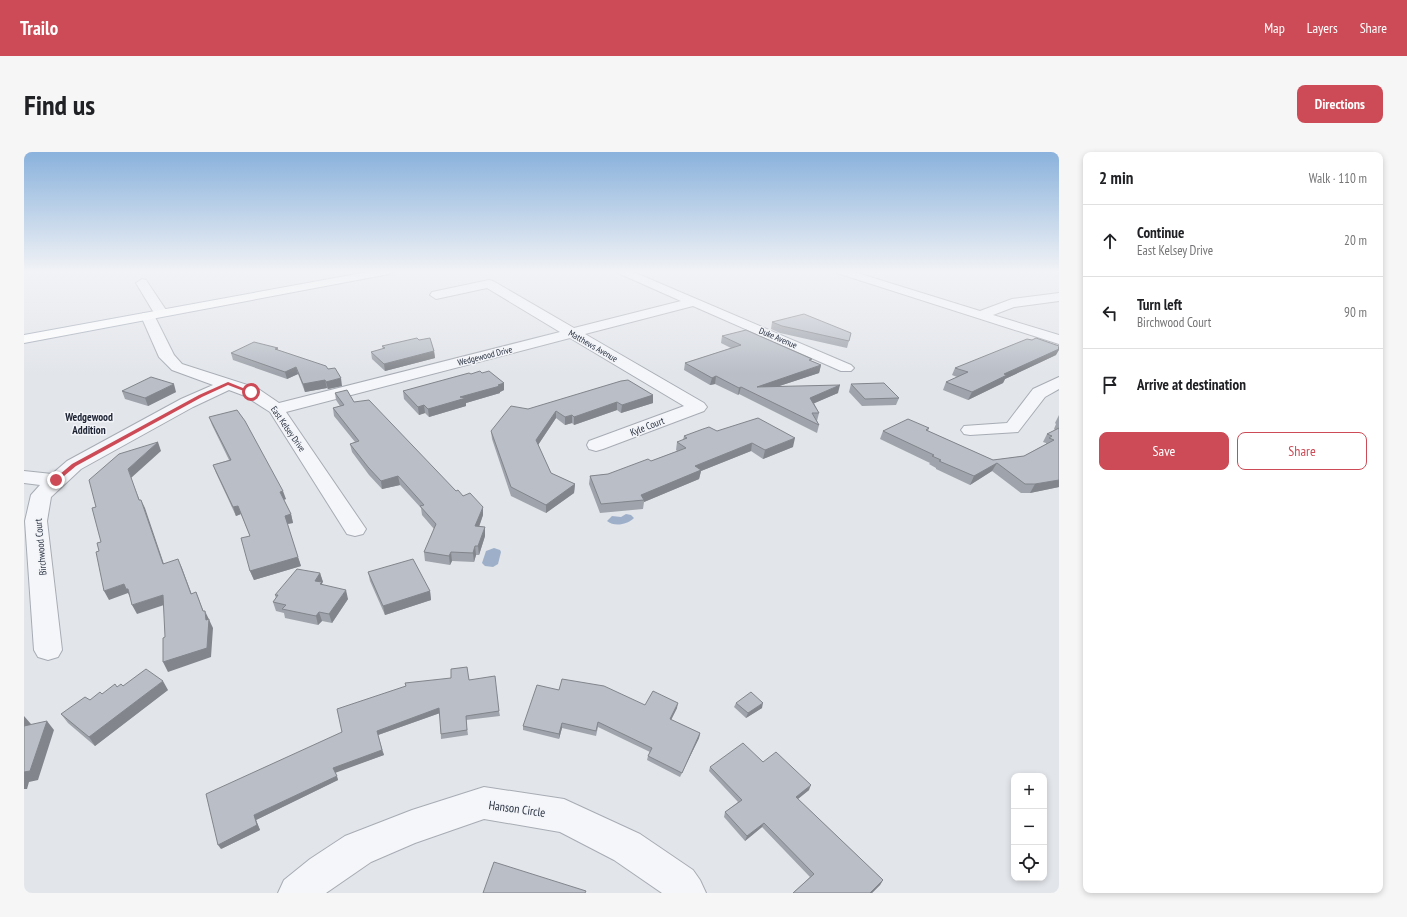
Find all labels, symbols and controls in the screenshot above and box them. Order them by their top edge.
text: Trailo [20,16,58,40]
text: Map [1264,19,1285,37]
text: Layers [1307,19,1338,37]
text: Share [1360,19,1387,37]
button: Directions [1297,85,1383,123]
text: Find us [24,86,95,123]
text: 2 min [1099,167,1133,189]
text: Walk · 110 m [1309,170,1367,187]
text: Continue [1137,223,1184,242]
icon: ahead [1099,230,1121,252]
text: 20 m [1344,232,1367,249]
text: East Kelsey Drive [1137,242,1213,259]
text: Turn left [1137,295,1182,314]
icon: left [1099,302,1121,324]
text: 90 m [1344,304,1367,321]
text: Birchwood Court [1137,314,1211,331]
street label: Duke Avenue [758,325,799,351]
street label: Matthews Avenue [567,327,620,364]
street label: Wedgewood Drive [456,343,514,368]
icon: arrive [1099,374,1121,396]
text: Arrive at destination [1137,375,1246,394]
route start [242,383,260,401]
street label: East Kelsey Drive [269,404,308,454]
district label: Wedgewood Addition [64,410,113,437]
street label: Kyle Court [628,414,666,439]
button: Save [1099,432,1229,470]
button: Share [1237,432,1367,470]
route end [47,471,65,489]
street label: Birchwood Court [32,518,49,576]
map controls [1011,773,1047,881]
button: + [1011,773,1047,809]
street label: Hanson Circle [488,797,546,820]
button: − [1011,809,1047,845]
button: locate [1011,845,1047,881]

